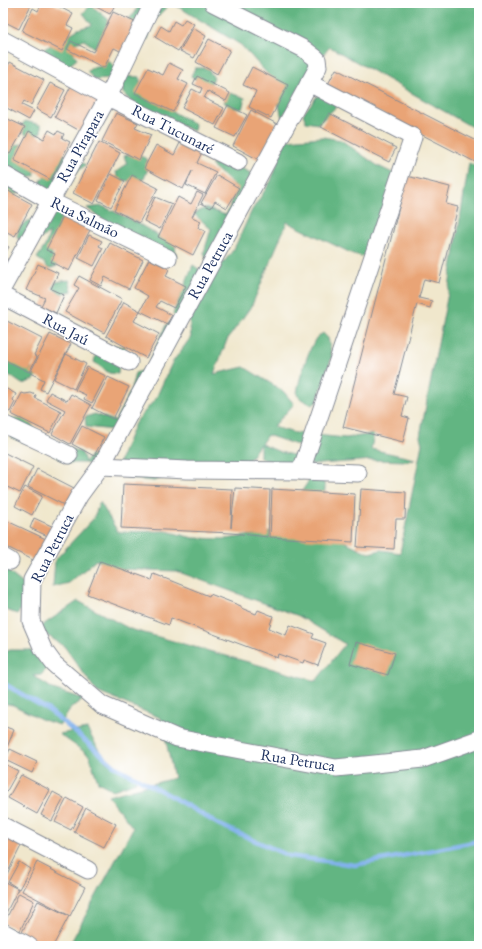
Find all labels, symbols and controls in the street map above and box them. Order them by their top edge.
street label: Rua Tucunaré [128,99,218,159]
street label: Rua Pirapara [51,105,109,186]
street label: Rua Salmão [47,191,123,243]
street label: Rua Petruca [183,227,238,303]
street label: Rua Jaú [39,308,93,350]
street label: Rua Petruca [26,509,79,586]
street label: Rua Petruca [259,744,337,776]

